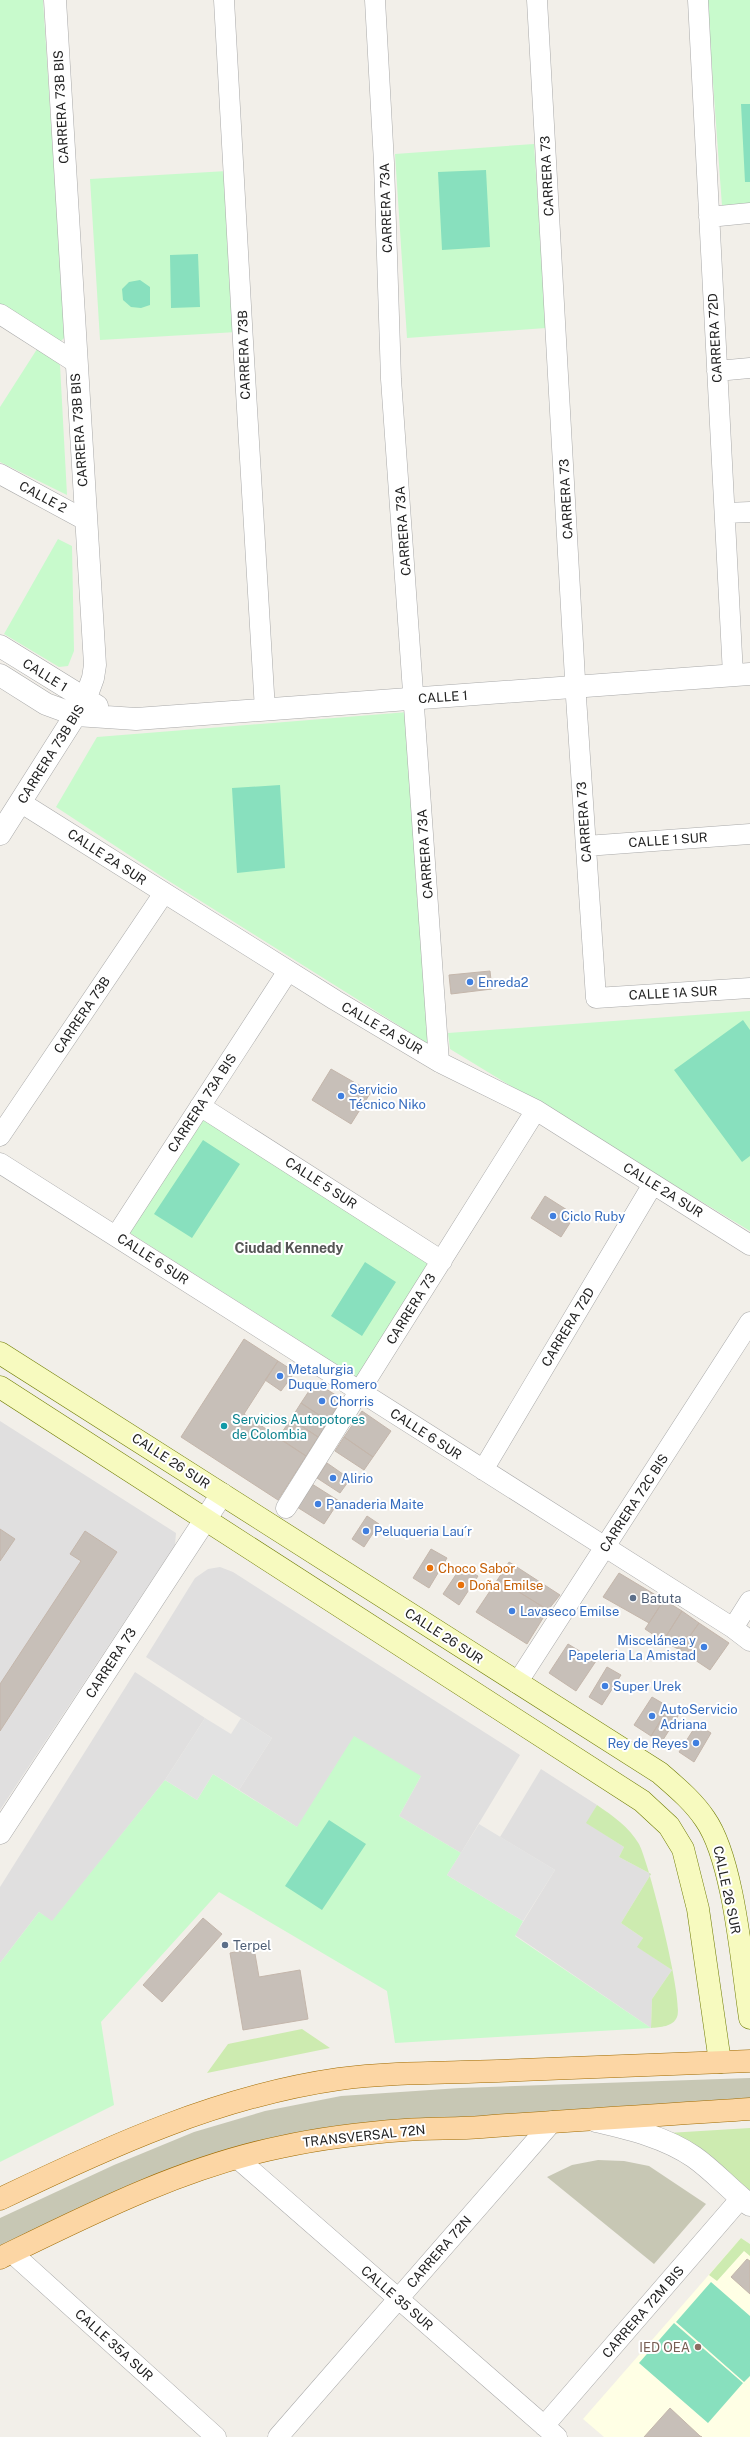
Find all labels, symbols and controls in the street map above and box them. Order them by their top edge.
street label: CARRERA 73B BIS [51,50,71,164]
street label: CARRERA 73 [537,135,557,217]
street label: CARRERA 73A [377,163,395,253]
street label: CARRERA 72D [705,293,725,383]
street label: CARRERA 73B [235,310,253,400]
street label: CARRERA 73B BIS [68,373,90,487]
street label: CARRERA 73 [556,458,576,540]
street label: CALLE 2 [17,478,70,516]
street label: CARRERA 73A [392,486,414,576]
street label: CALLE 1 [20,656,70,694]
street label: CALLE 1 [418,688,468,706]
street label: CARRERA 73B BIS [14,702,88,806]
street label: CARRERA 73 [574,781,594,863]
street label: CARRERA 73A [414,809,436,899]
street label: CALLE 2A SUR [65,826,149,888]
street label: CALLE 1 SUR [628,830,708,850]
street label: CARRERA 73B [51,974,113,1056]
place label: Enreda2 [478,975,529,990]
marker: Enreda2 [465,977,475,987]
street label: CALLE 1A SUR [628,983,718,1003]
street label: CALLE 2A SUR [339,999,425,1057]
street label: CARRERA 73A BIS [165,1051,239,1155]
place label: Servicio Técnico Niko [349,1082,426,1112]
marker: Servicio Técnico Niko [336,1091,346,1101]
street label: CALLE 5 SUR [282,1154,360,1212]
street label: CALLE 2A SUR [620,1160,706,1220]
place label: Ciclo Ruby [561,1209,625,1224]
marker: Ciclo Ruby [548,1211,558,1221]
street label: CALLE 6 SUR [114,1230,192,1288]
district label: Ciudad Kennedy [235,1240,344,1256]
street label: CARRERA 73 [383,1271,439,1347]
street label: CARRERA 72D [538,1285,598,1369]
place label: Metalurgia Duque Romero [288,1362,377,1392]
marker: Metalurgia Duque Romero [275,1371,285,1381]
place label: Chorris [330,1394,374,1409]
marker: Chorris [317,1396,327,1406]
street label: CALLE 6 SUR [387,1405,465,1463]
place label: Servicios Autopotores de Colombia [232,1412,365,1442]
marker: Servicios Autopotores de Colombia [219,1421,229,1431]
street label: CALLE 26 SUR [129,1430,213,1492]
street label: CARRERA 72C BIS [597,1451,671,1555]
place label: Alirio [341,1471,373,1486]
marker: Alirio [328,1473,338,1483]
place label: Panaderia Maite [326,1497,424,1512]
marker: Panaderia Maite [313,1499,323,1509]
place label: Peluqueria Lau´r [374,1524,472,1539]
marker: Peluqueria Lau´r [361,1526,371,1536]
place label: Choco Sabor [438,1561,515,1576]
marker: Choco Sabor [425,1563,435,1573]
place label: Doña Emilse [469,1578,543,1593]
marker: Doña Emilse [456,1580,466,1590]
place label: Batuta [641,1591,681,1606]
marker: Batuta [628,1593,638,1603]
place label: Lavaseco Emilse [520,1604,619,1619]
street label: CALLE 26 SUR [402,1605,486,1667]
marker: Lavaseco Emilse [507,1606,517,1616]
street label: CARRERA 73 [83,1625,139,1701]
place label: Miscelánea y Papeleria La Amistad [568,1633,696,1663]
marker: Miscelánea y Papeleria La Amistad [699,1642,709,1652]
place label: Super Urek [613,1679,681,1694]
marker: Super Urek [600,1681,610,1691]
place label: AutoServicio Adriana [660,1702,738,1732]
marker: AutoServicio Adriana [647,1711,657,1721]
place label: Rey de Reyes [607,1736,688,1751]
marker: Rey de Reyes [691,1738,701,1748]
street label: CALLE 26 SUR [710,1844,744,1936]
place label: Terpel [233,1938,271,1953]
marker: Terpel [220,1940,230,1950]
street label: TRANSVERSAL 72N [302,2122,426,2150]
street label: CARRERA 72N [404,2213,474,2291]
street label: CALLE 35 SUR [358,2263,436,2333]
street label: CARRERA 72M BIS [599,2263,687,2361]
street label: CALLE 35A SUR [72,2306,156,2384]
place label: IED OEA [639,2340,690,2355]
marker: IED OEA [693,2342,703,2352]

